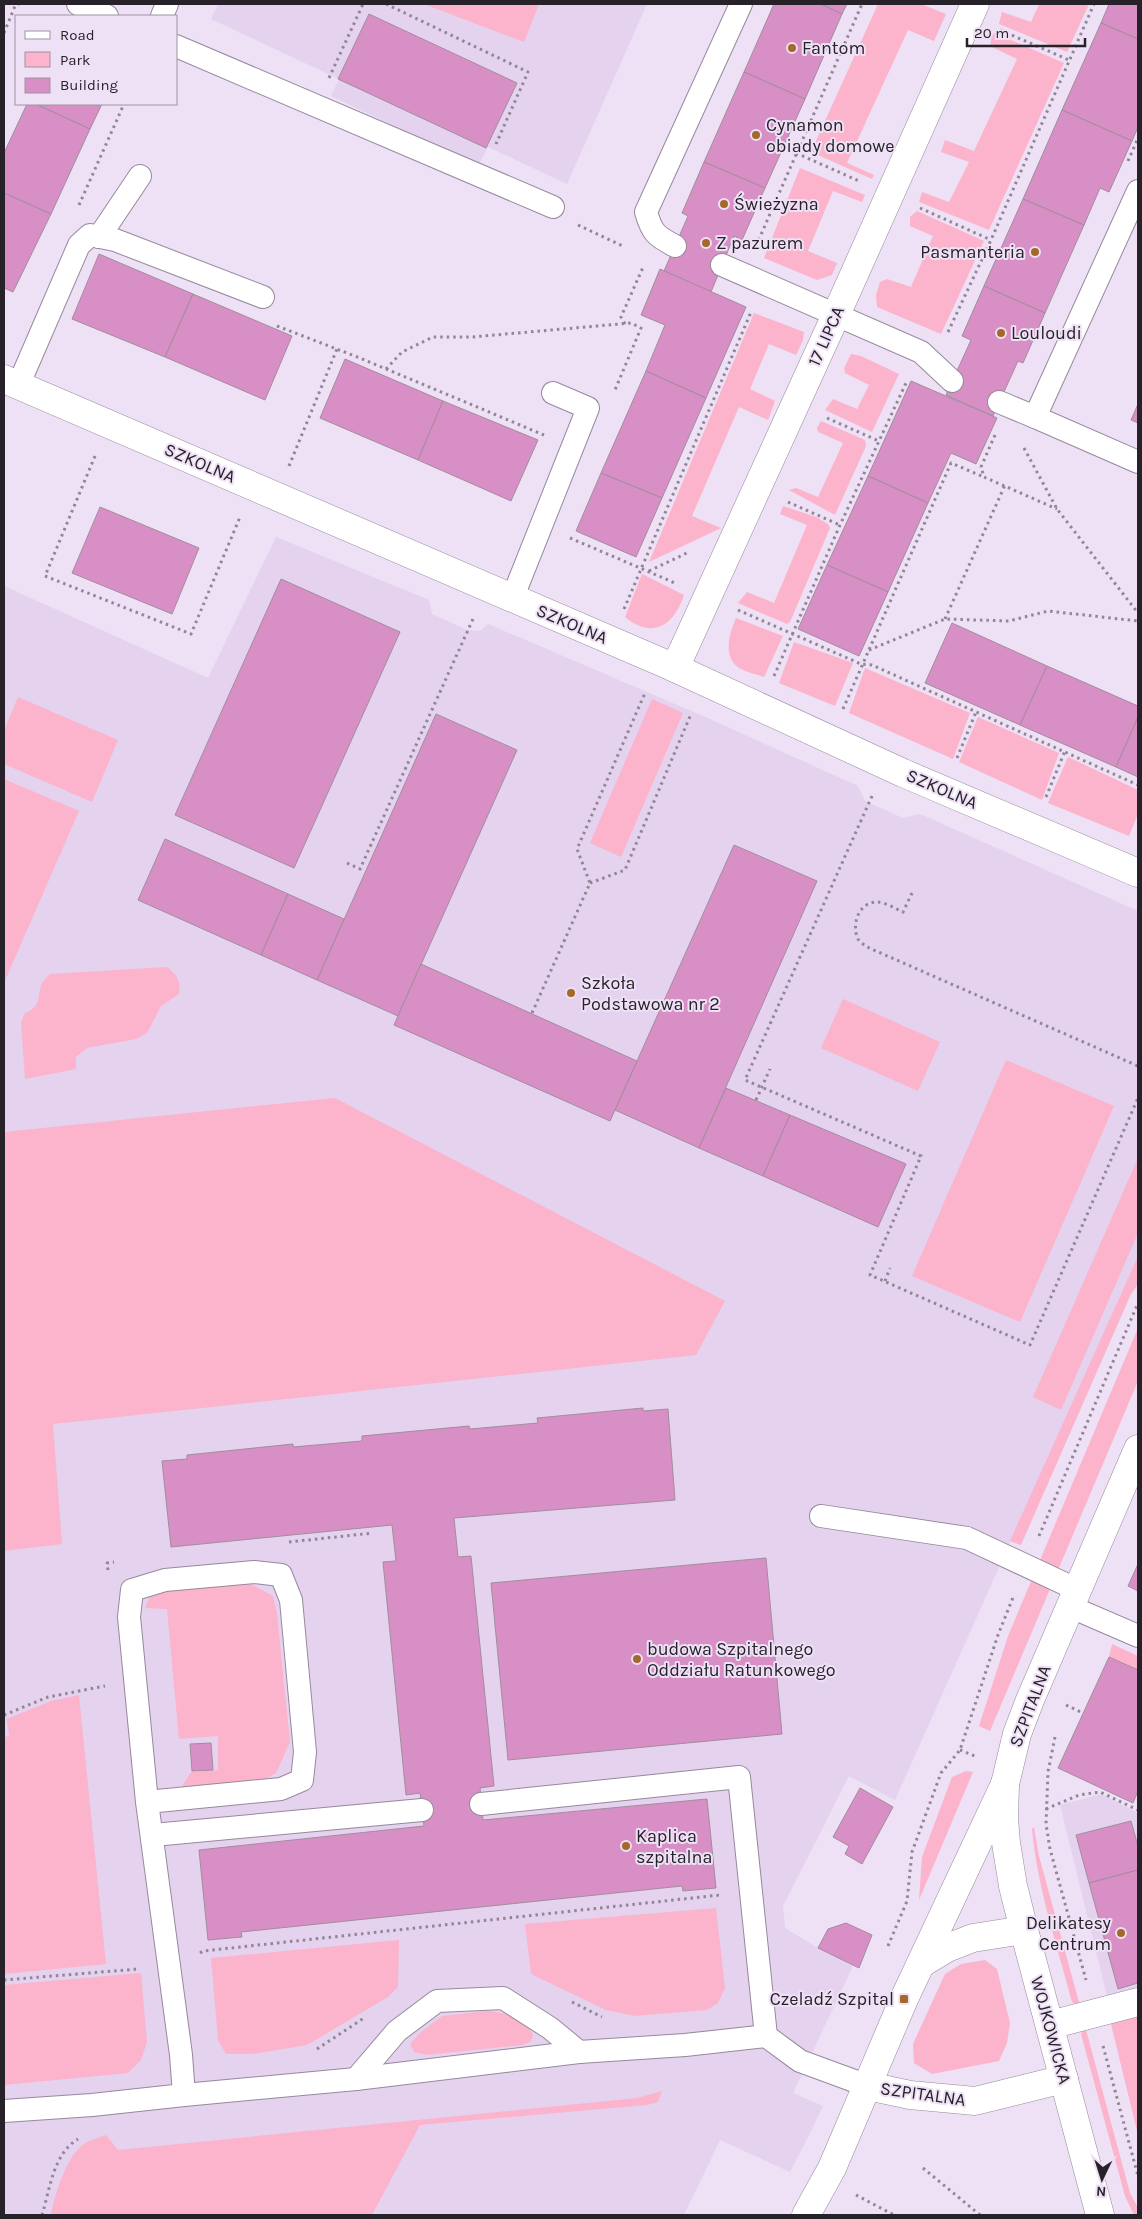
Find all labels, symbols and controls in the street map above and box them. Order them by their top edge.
legend [15,15,178,105]
scale bar [967,15,1084,47]
text: 20 m [974,24,1009,42]
text: Road [60,26,95,44]
place label: Fantom [802,37,865,59]
marker: Fantom [786,42,798,54]
text: Park [60,51,90,69]
text: Building [60,76,118,94]
place label: Cynamon obiady domowe [766,114,895,157]
marker: Cynamon obiady domowe [750,129,762,141]
place label: Świeżyzna [734,192,819,215]
marker: Świeżyzna [718,198,730,210]
place label: Z pazurem [716,232,803,254]
marker: Z pazurem [700,237,712,249]
place label: Pasmanteria [920,241,1025,263]
marker: Pasmanteria [1029,246,1041,258]
street label: 17 LIPCA [803,303,849,369]
place label: Louloudi [1011,322,1082,344]
marker: Louloudi [995,327,1007,339]
street label: SZKOLNA [161,438,239,488]
street label: SZKOLNA [533,599,611,649]
street label: SZKOLNA [903,764,981,814]
place label: Szkoła Podstawowa nr 2 [581,972,720,1015]
marker: Szkoła Podstawowa nr 2 [565,987,577,999]
place label: budowa Szpitalnego Oddziału Ratunkowego [647,1638,836,1681]
marker: budowa Szpitalnego Oddziału Ratunkowego [631,1653,643,1665]
street label: SZPITALNA [1004,1662,1056,1750]
place label: Kaplica szpitalna [636,1825,712,1868]
marker: Kaplica szpitalna [620,1840,632,1852]
place label: Delikatesy Centrum [1026,1912,1112,1955]
marker: Delikatesy Centrum [1115,1927,1127,1939]
street label: WOJKOWICKA [1026,1974,1076,2086]
place label: Czeladź Szpital [770,1988,894,2010]
marker: Czeladź Szpital [898,1993,910,2005]
street label: SZPITALNA [879,2077,967,2111]
north arrow [1077,2154,1127,2204]
text: N [1096,2183,1107,2200]

